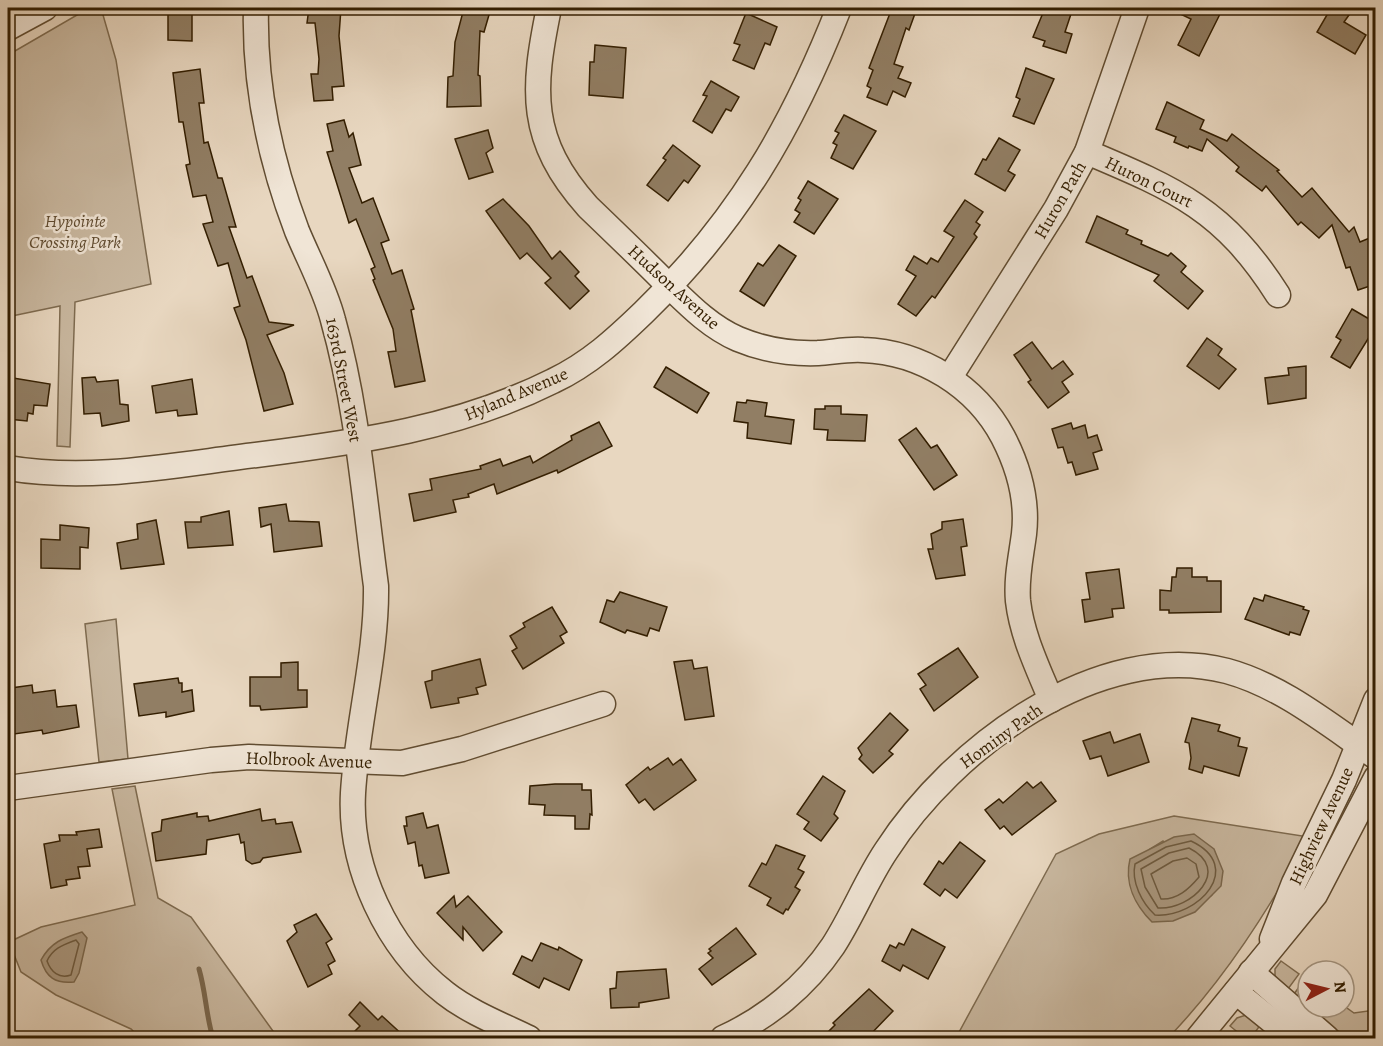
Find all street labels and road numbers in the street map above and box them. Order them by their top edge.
street label: Huron Court [1101,150,1197,214]
street label: Huron Path [1028,156,1092,243]
street label: Hudson Avenue [623,239,725,335]
street label: 163rd Street West [320,316,368,444]
street label: Hyland Avenue [460,361,572,427]
street label: Hominy Path [955,698,1048,774]
street label: Holbrook Avenue [245,746,373,774]
street label: Highview Avenue [1283,763,1359,889]

